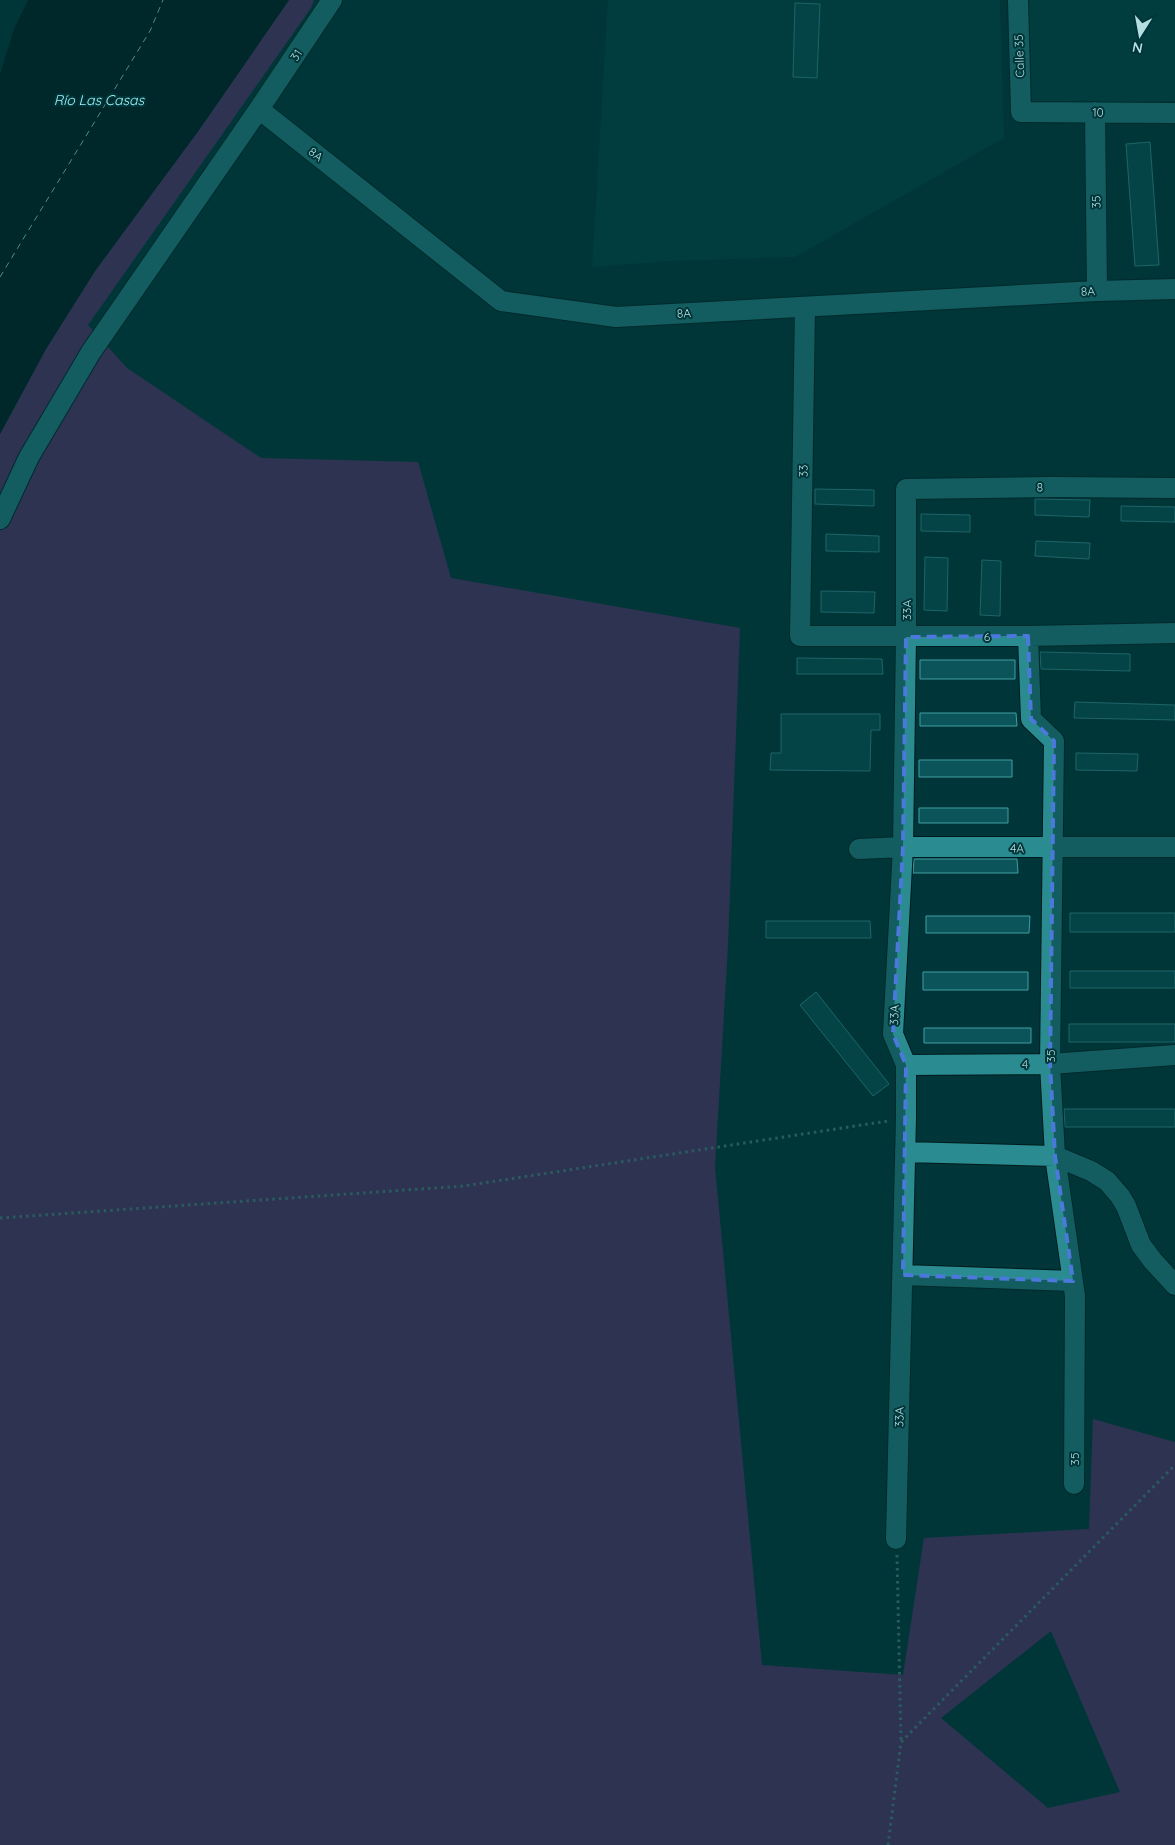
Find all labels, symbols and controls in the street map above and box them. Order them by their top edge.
north arrow [1115,10,1165,60]
street label: Calle 35 [1011,34,1027,78]
text: N [1131,38,1144,58]
street label: 31 [287,46,305,64]
water label: Río Las Casas [54,91,146,109]
street label: 10 [1092,104,1104,120]
street label: 8A [306,144,326,164]
street label: 35 [1088,195,1104,209]
street label: 8A [1080,283,1096,299]
street label: 8A [676,305,692,321]
street label: 33 [795,465,811,477]
street label: 8 [1037,479,1043,495]
street label: 33A [899,600,914,620]
street label: 6 [984,629,991,644]
street label: 4A [1010,840,1024,856]
street label: 33A [886,1004,902,1026]
street label: 35 [1043,1050,1058,1062]
street label: 4 [1022,1056,1028,1072]
street label: 33A [891,1406,907,1427]
street label: 35 [1067,1453,1082,1465]

